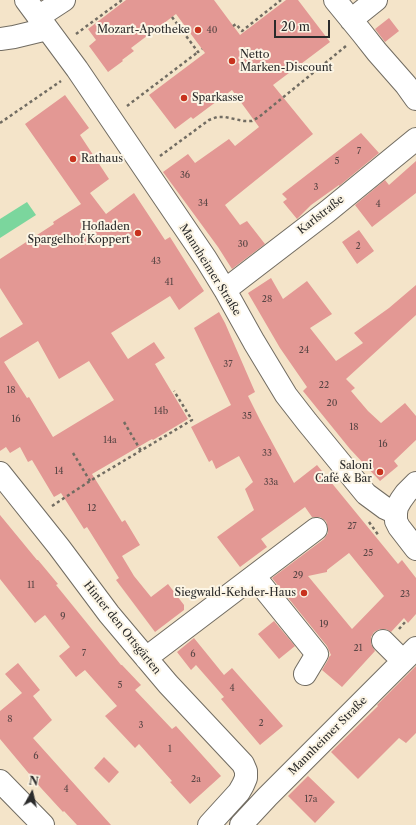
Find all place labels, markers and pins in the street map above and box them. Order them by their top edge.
place label: Mozart-Apotheke [97,23,190,37]
marker: Mozart-Apotheke [193,25,203,35]
place label: Netto Marken-Discount [240,48,332,74]
marker: Netto Marken-Discount [227,56,237,66]
place label: Sparkasse [192,91,243,105]
marker: Sparkasse [179,93,189,103]
place label: Rathaus [81,152,123,166]
marker: Rathaus [68,154,78,164]
place label: Hofladen Spargelhof Koppert [27,220,130,246]
marker: Hofladen Spargelhof Koppert [133,228,143,238]
place label: Saloni Café & Bar [315,459,372,485]
marker: Saloni Café & Bar [375,467,385,477]
place label: Siegwald-Kehder-Haus [175,586,296,600]
marker: Siegwald-Kehder-Haus [299,588,309,598]

